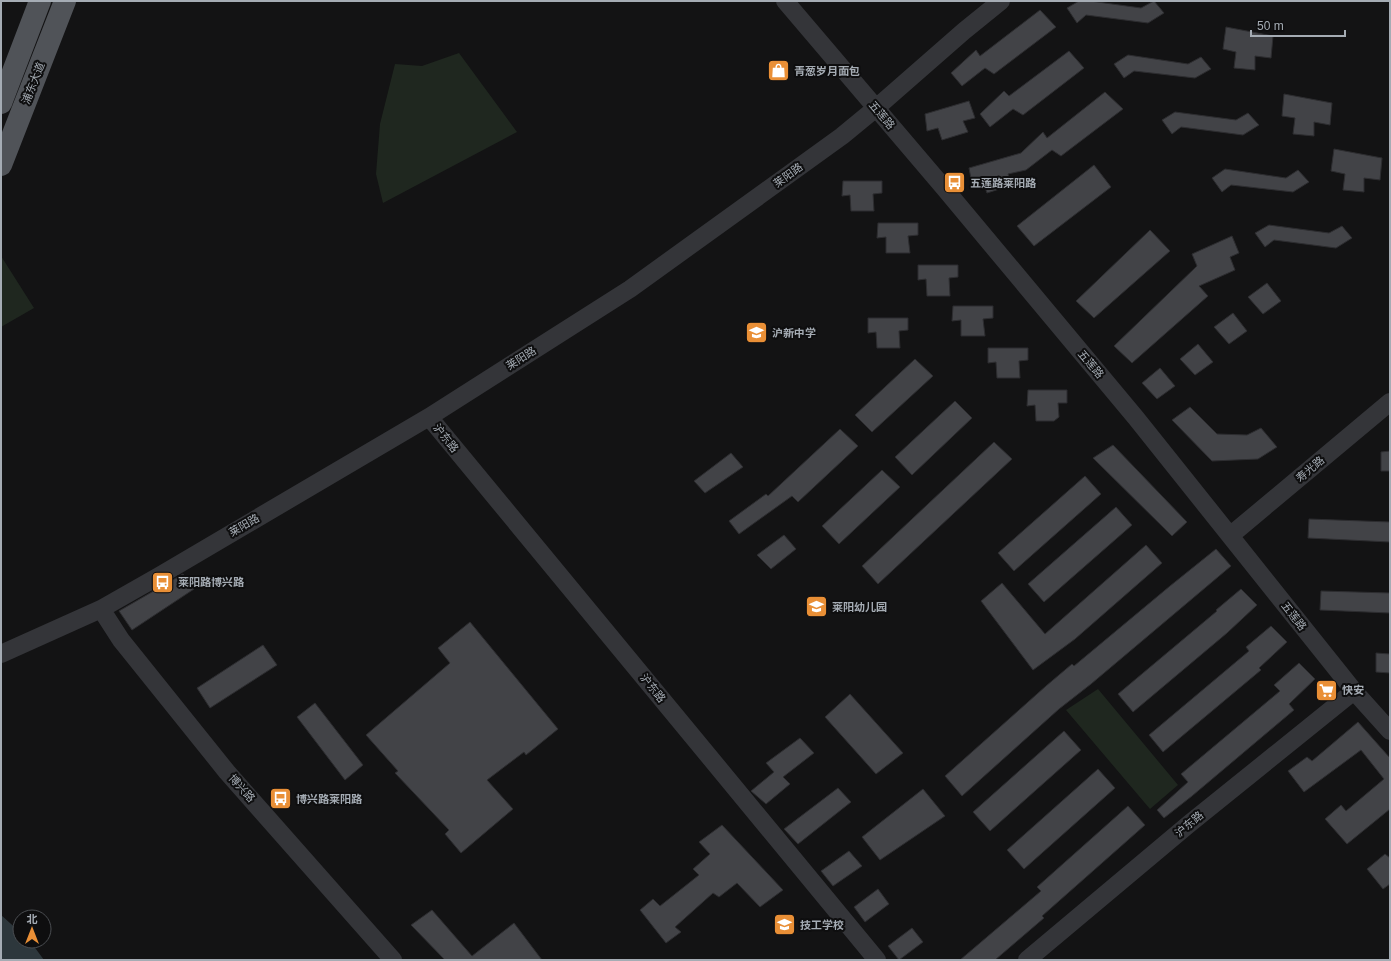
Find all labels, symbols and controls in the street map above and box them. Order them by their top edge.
scale bar [1251,12,1345,38]
text: 50 m [1257,19,1284,33]
shop icon: 青葱岁月面包 [766,58,792,84]
street label: 浦东大道 [20,60,46,106]
place label: 青葱岁月面包 [794,65,860,77]
street label: 五莲路 [867,99,897,131]
street label: 莱阳路 [771,160,805,190]
bus stop icon: 五莲路莱阳路 [942,170,968,196]
place label: 五莲路莱阳路 [970,177,1037,189]
school or university icon: 沪新中学 [743,320,769,346]
place label: 沪新中学 [772,327,816,339]
street label: 莱阳路 [504,344,538,372]
street label: 五莲路 [1076,348,1106,380]
street label: 沪东路 [431,421,461,455]
street label: 寿光路 [1294,454,1326,484]
street label: 莱阳路 [227,512,261,538]
bus stop icon: 莱阳路博兴路 [150,569,176,595]
place label: 莱阳路博兴路 [178,576,245,588]
school or university icon: 莱阳幼儿园 [803,594,829,620]
street label: 五莲路 [1279,599,1309,633]
place label: 莱阳幼儿园 [832,601,887,613]
street label: 沪东路 [638,671,668,705]
supermarket icon: 快安 [1314,677,1340,703]
place label: 快安 [1342,684,1364,696]
street label: 博兴路 [227,772,257,804]
bus stop icon: 博兴路莱阳路 [267,786,293,812]
place label: 博兴路莱阳路 [296,793,363,805]
street label: 沪东路 [1173,809,1205,839]
north arrow [12,909,52,949]
school or university icon: 技工学校 [771,912,797,938]
text: 北 [27,913,38,925]
place label: 技工学校 [800,919,844,931]

